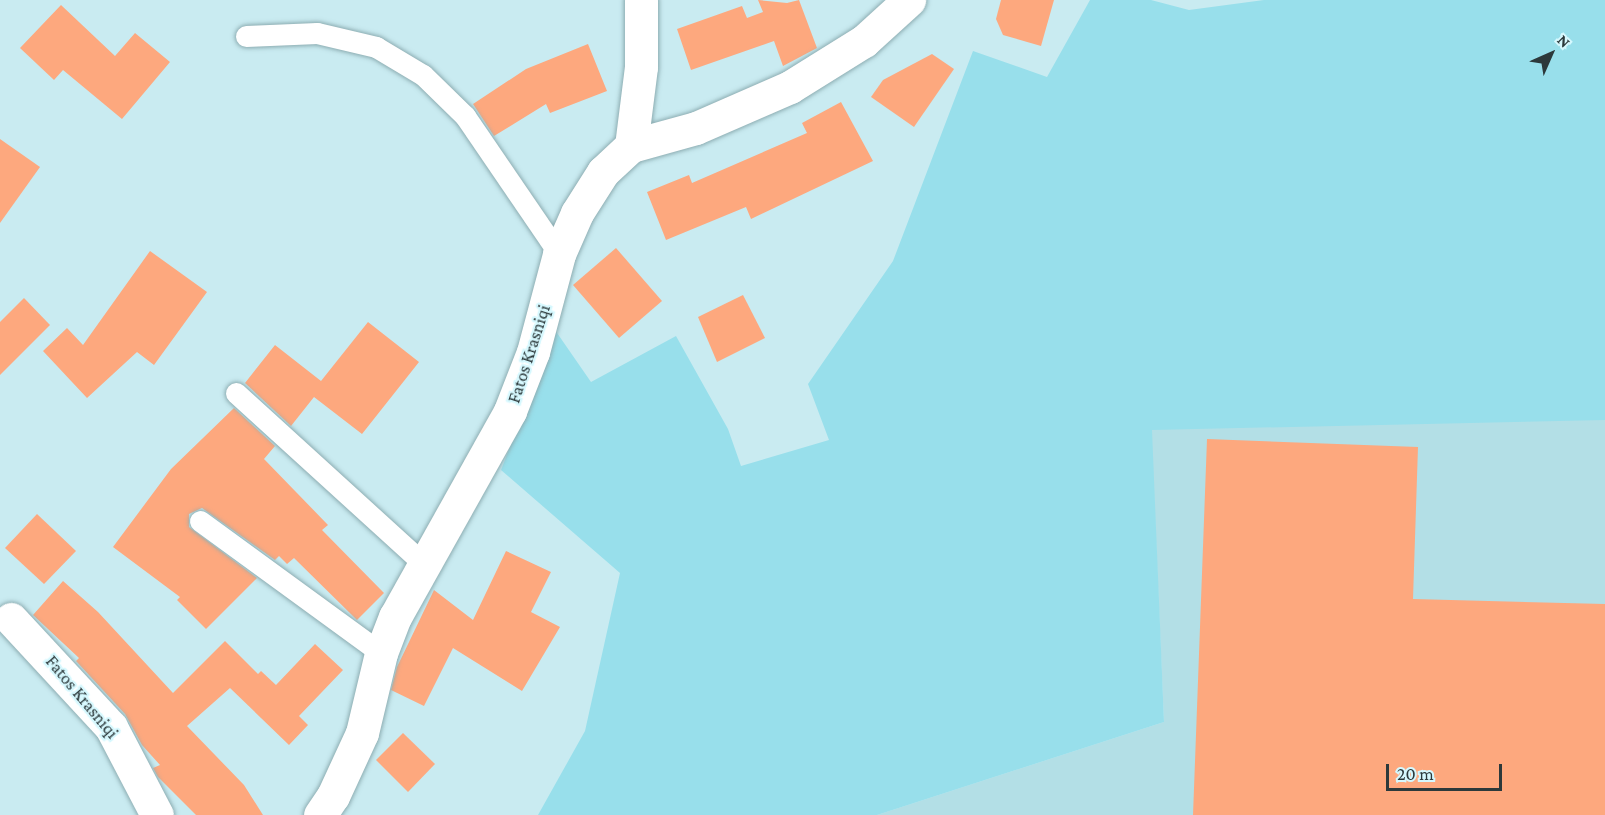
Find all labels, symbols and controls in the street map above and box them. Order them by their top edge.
north arrow [1521,24,1581,84]
text: N [1554,31,1574,51]
street label: Fatos Krasniqi [503,302,555,406]
street label: Fatos Krasniqi [41,651,123,743]
scale bar [1389,752,1504,790]
text: 20 m [1397,764,1434,784]

